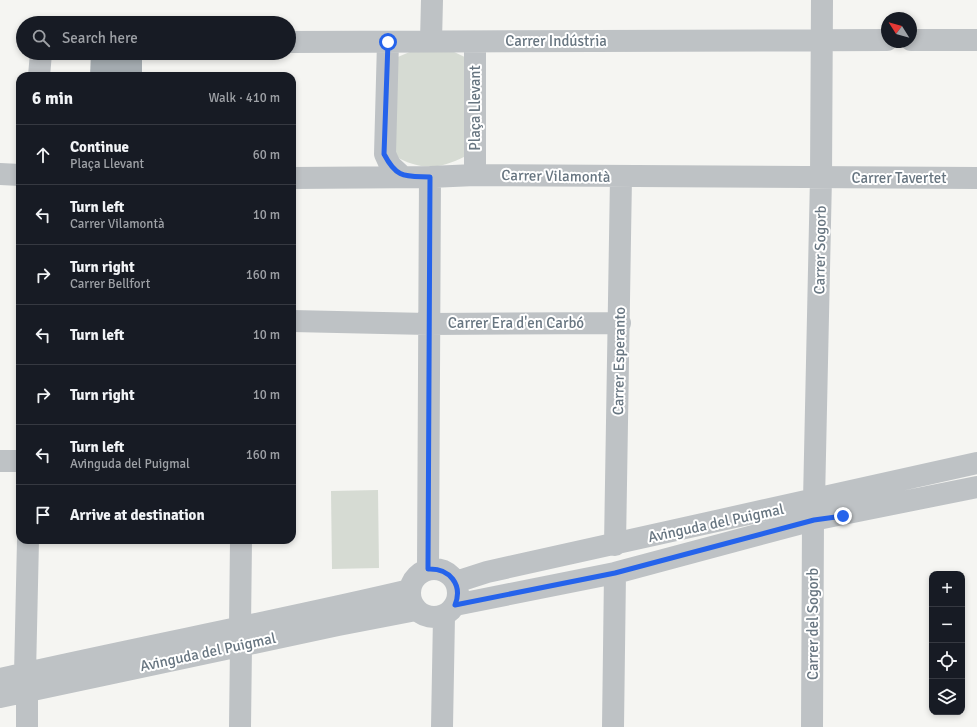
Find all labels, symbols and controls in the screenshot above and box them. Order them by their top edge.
north arrow [881,12,917,48]
search box [16,16,296,60]
icon: search [30,27,52,49]
text: Search here [62,29,138,47]
street label: Carrer Indústria [505,32,607,50]
route start [379,33,397,51]
street label: Plaça Llevant [466,65,484,151]
text: 6 min [32,88,73,109]
text: Walk · 410 m [209,90,280,106]
text: Continue [70,138,129,156]
icon: ahead [32,144,54,166]
text: 60 m [253,147,280,163]
text: Plaça Llevant [70,156,144,172]
street label: Carrer Vilamontà [501,166,611,186]
street label: Carrer Tavertet [851,169,947,187]
text: Turn left [70,198,124,216]
icon: left [32,204,54,226]
street label: Carrer Sogorb [810,205,830,295]
text: 10 m [253,207,280,223]
text: Carrer Vilamontà [70,216,165,232]
text: Turn right [70,258,135,276]
icon: right [32,264,54,286]
text: 160 m [246,267,280,283]
text: Carrer Bellfort [70,276,150,292]
street label: Carrer Esperanto [609,307,629,415]
street label: Carrer Era d'en Carbó [448,314,584,332]
icon: left [32,324,54,346]
text: Turn left [70,326,124,344]
text: 10 m [253,327,280,343]
icon: right [32,384,54,406]
text: Turn right [70,386,135,404]
text: 10 m [253,387,280,403]
text: Turn left [70,438,124,456]
icon: left [32,444,54,466]
text: 160 m [246,447,280,463]
text: Avinguda del Puigmal [70,456,190,472]
street label: Avinguda del Puigmal [646,500,786,546]
icon: arrive [32,504,54,526]
text: Arrive at destination [70,506,205,524]
route end [834,507,852,525]
street label: Carrer del Sogorb [804,568,822,680]
map controls [929,571,965,715]
button: + [929,571,965,607]
button: − [929,607,965,643]
street label: Avinguda del Puigmal [138,629,278,675]
button: locate [929,643,965,679]
button: layers [929,679,965,715]

